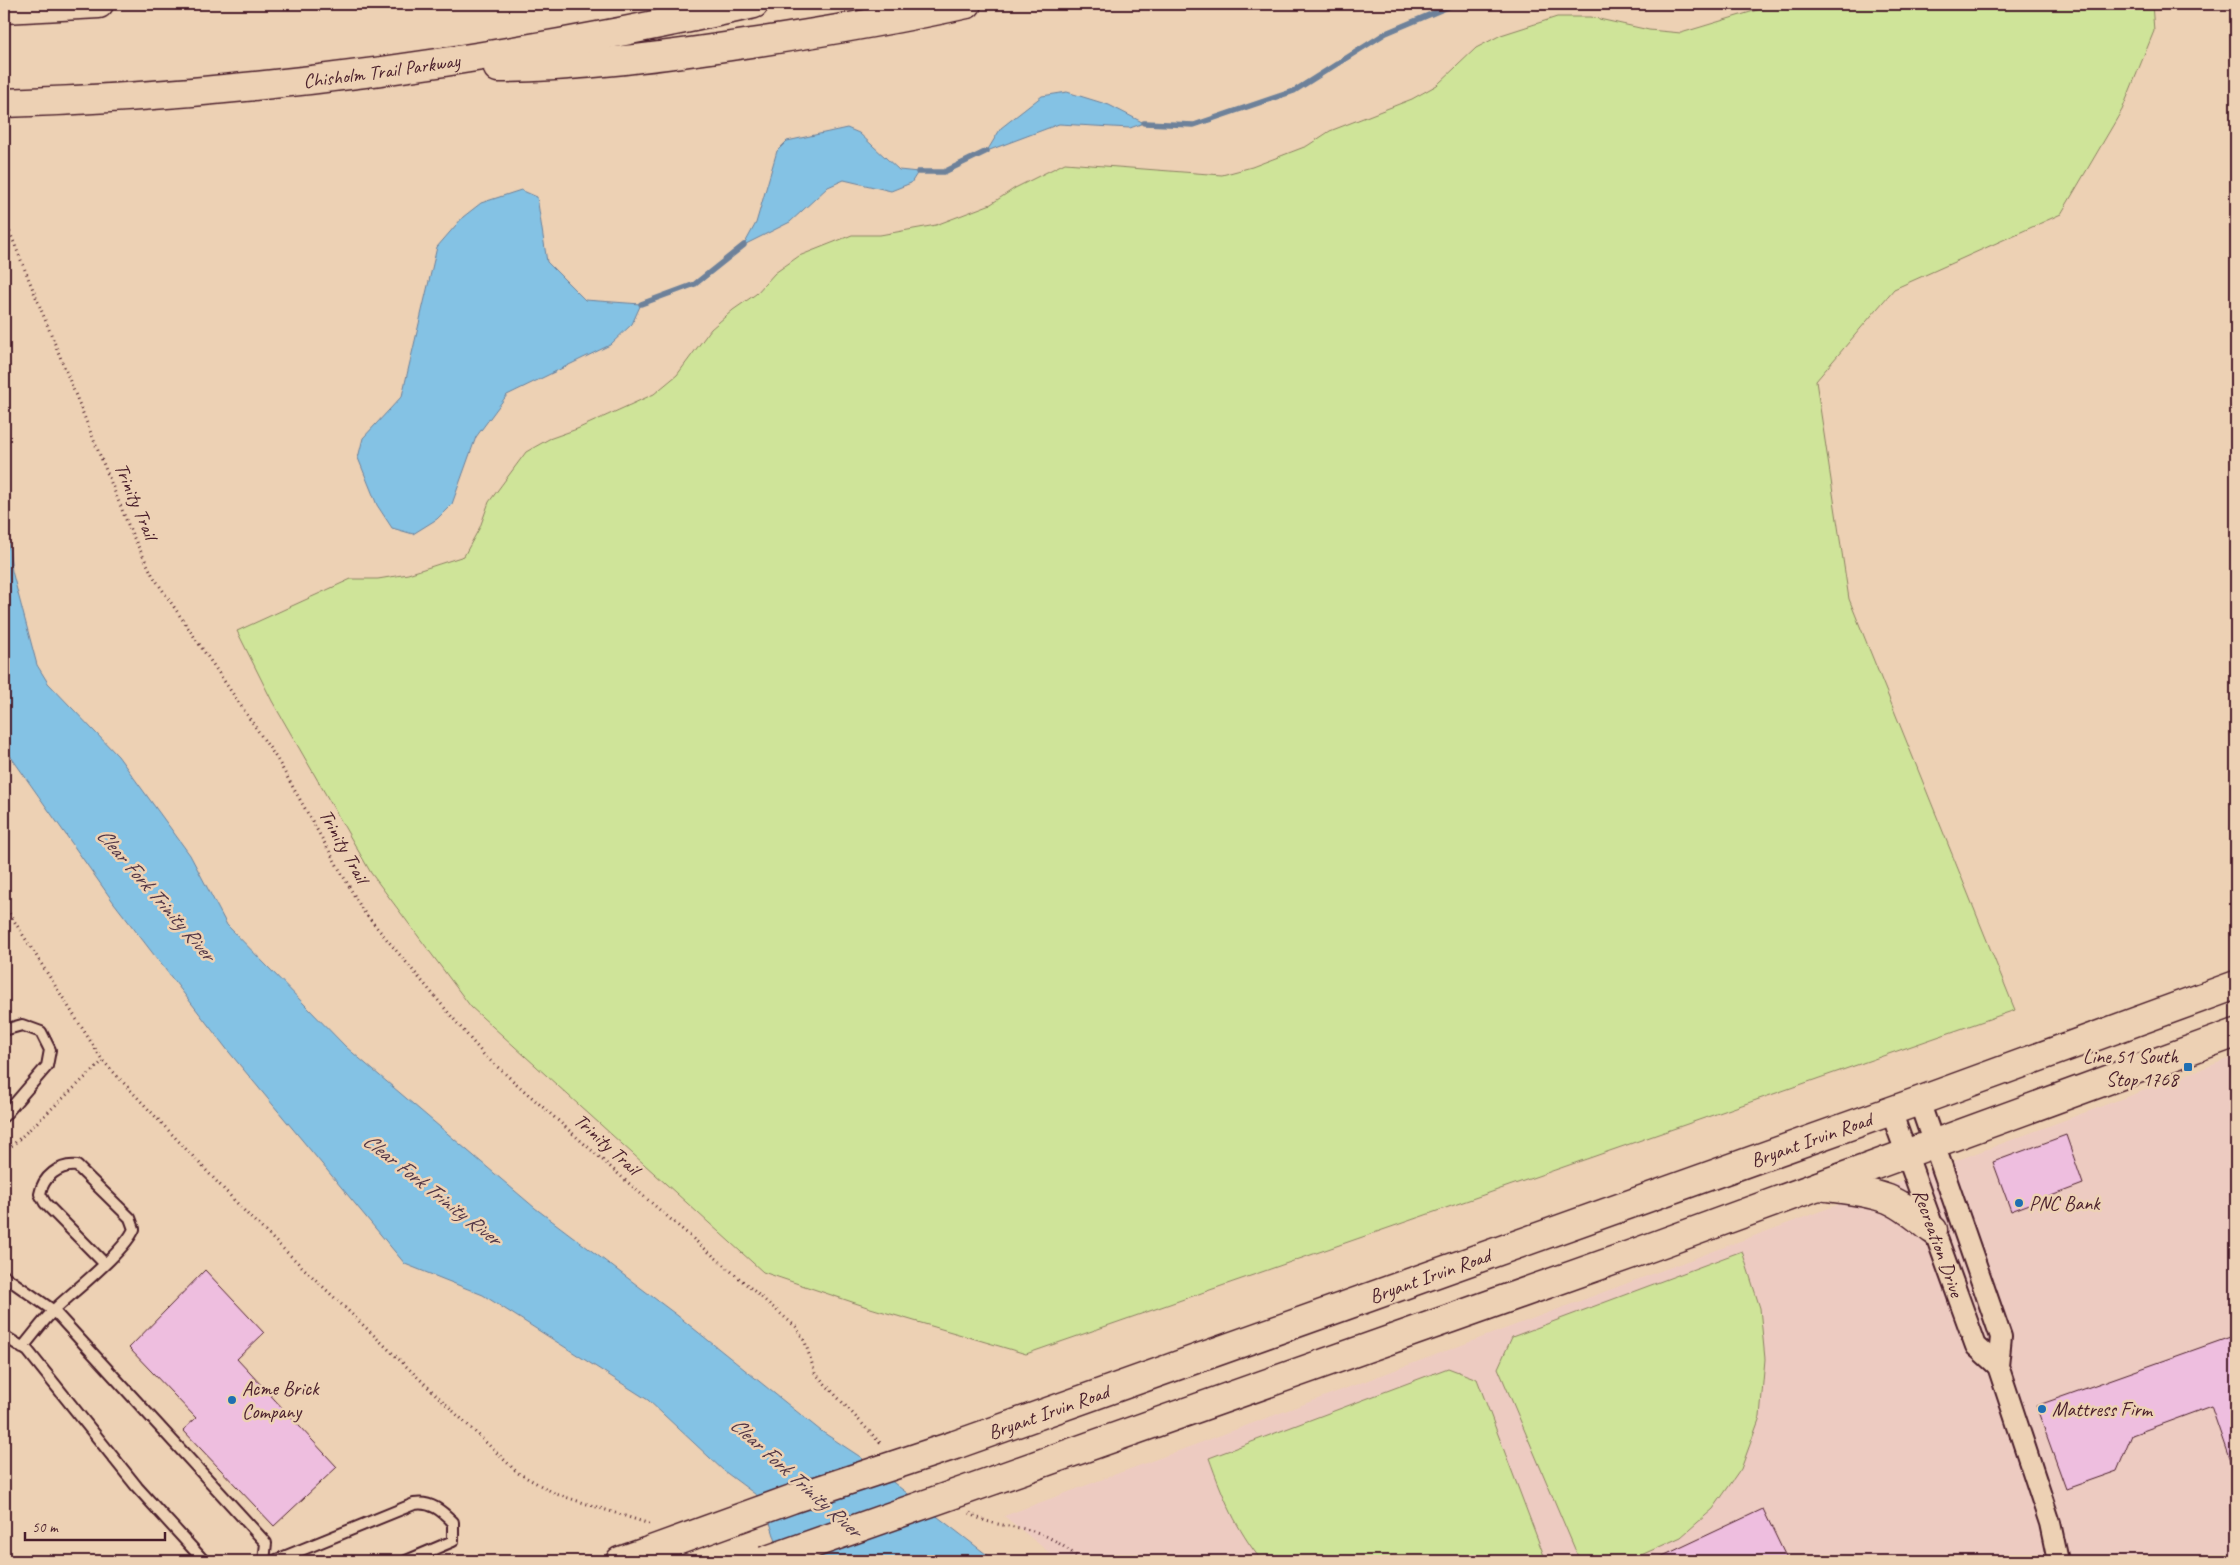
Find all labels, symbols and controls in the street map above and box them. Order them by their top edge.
street label: Chisholm Trail Parkway [302,47,463,93]
street label: Trinity Trail [109,459,165,546]
street label: Trinity Trail [314,805,376,890]
water label: Clear Fork Trinity River [91,822,224,969]
place label: Line 51 South Stop 1768 [2083,1044,2180,1092]
marker: Line 51 South Stop 1768 [2182,1061,2194,1073]
street label: Bryant Irvin Road [1747,1105,1878,1173]
street label: Trinity Trail [569,1108,648,1183]
water label: Clear Fork Trinity River [358,1127,509,1253]
street label: Recreation Drive [1908,1185,1970,1301]
place label: PNC Bank [2029,1191,2101,1216]
marker: PNC Bank [2013,1197,2025,1209]
street label: Bryant Irvin Road [1366,1241,1497,1309]
place label: Acme Brick Company [242,1376,320,1424]
street label: Bryant Irvin Road [984,1378,1115,1445]
marker: Acme Brick Company [226,1394,238,1406]
place label: Mattress Firm [2052,1397,2154,1422]
marker: Mattress Firm [2036,1403,2048,1415]
water label: Clear Fork Trinity River [725,1411,870,1546]
scale bar [25,1510,165,1542]
text: 50 m [32,1518,59,1537]

